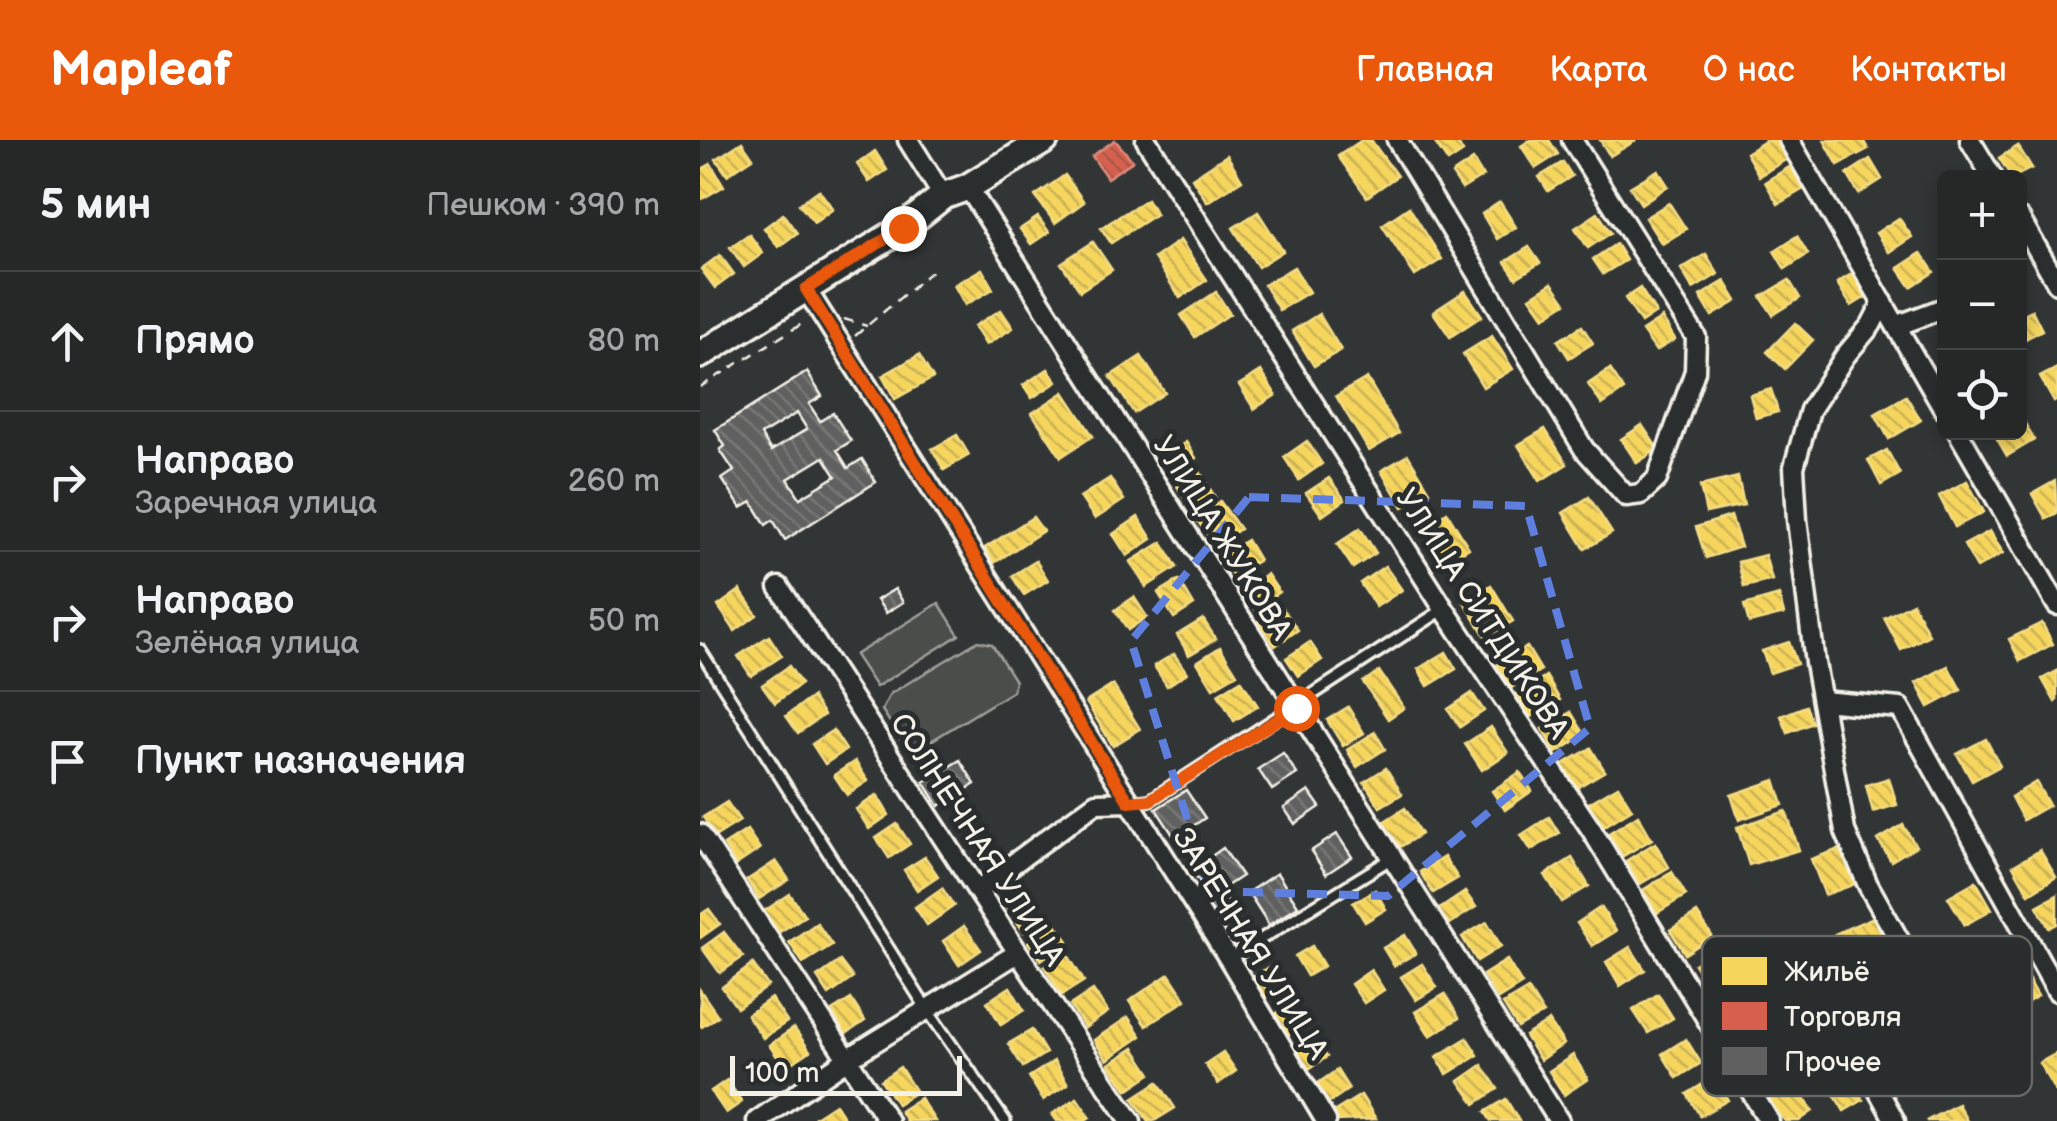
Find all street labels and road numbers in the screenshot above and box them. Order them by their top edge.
street label: УЛИЦА ЖУКОВА [1145,429,1300,647]
street label: УЛИЦА СИТДИКОВА [1388,482,1577,747]
street label: СОЛНЕЧНАЯ УЛИЦА [882,707,1073,974]
street label: ЗАРЕЧНАЯ УЛИЦА [1164,822,1336,1067]

